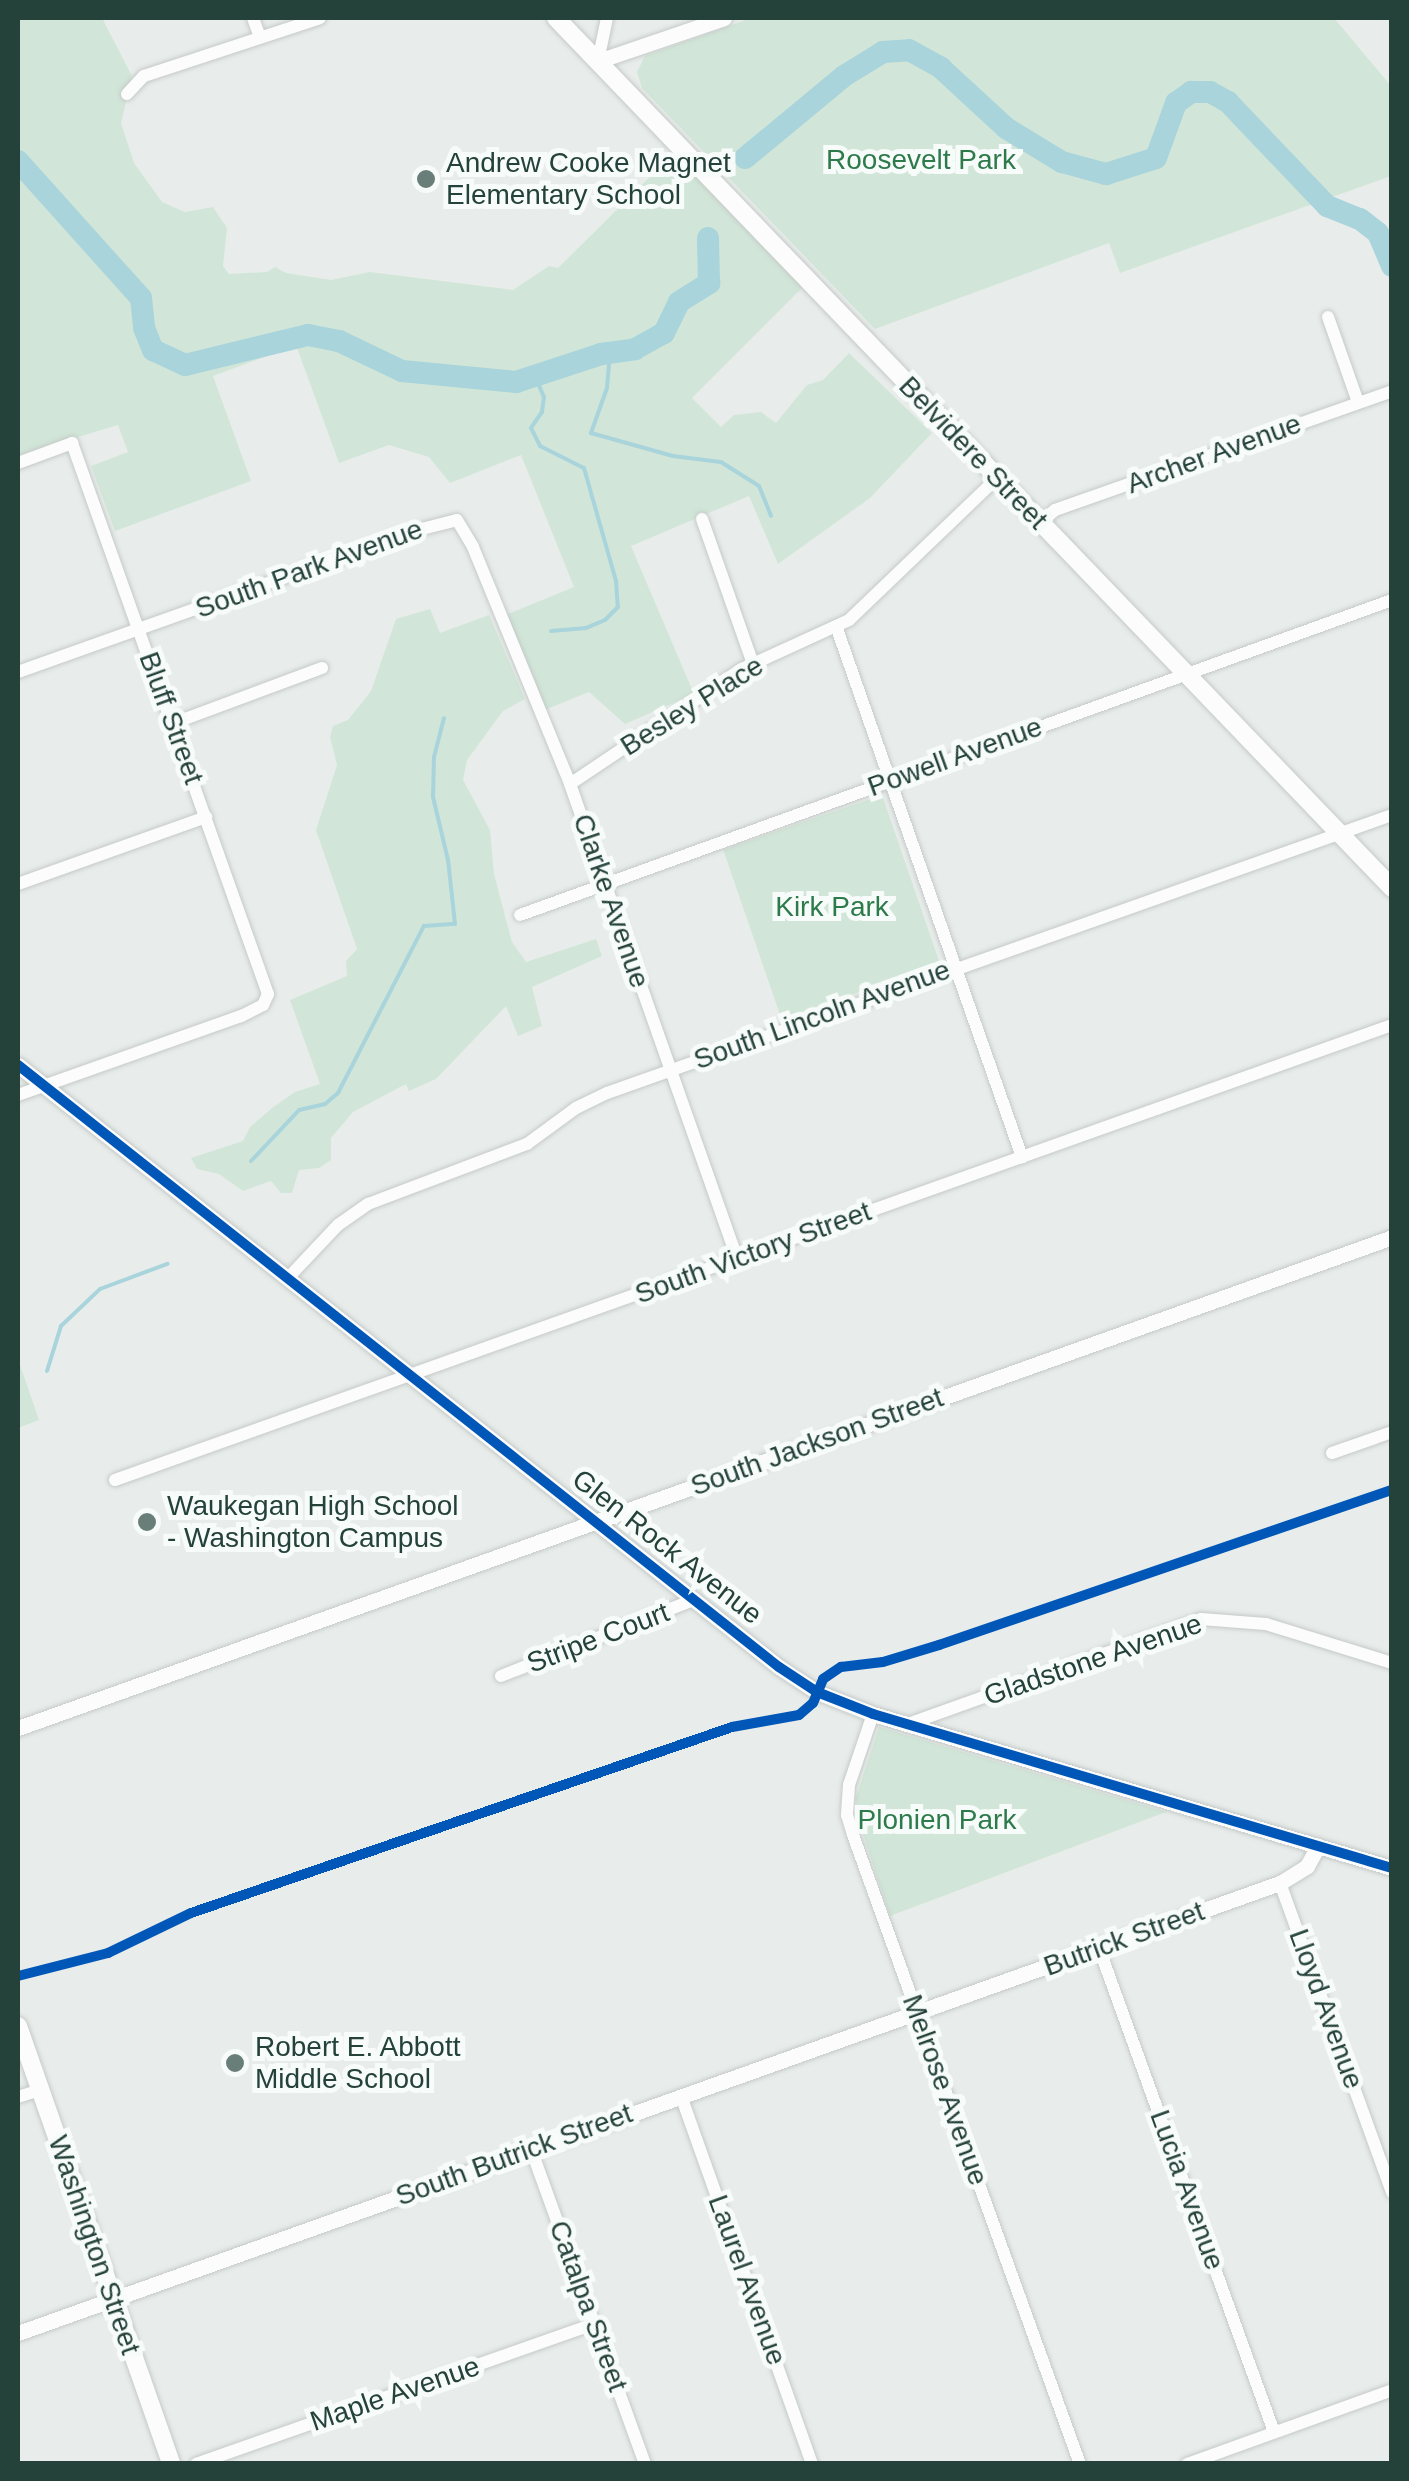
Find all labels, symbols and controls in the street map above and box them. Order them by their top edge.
park label: Roosevelt Park [826,143,1016,177]
place label: Andrew Cooke Magnet Elementary School [446,146,731,212]
marker: Andrew Cooke Magnet Elementary School [415,168,437,190]
street label: Belvidere Street [892,370,1054,536]
street label: Archer Avenue [1121,407,1307,501]
street label: South Park Avenue [190,512,428,626]
street label: Bluff Street [132,647,210,789]
street label: Besley Place [614,649,770,763]
street label: Powell Avenue [862,710,1048,804]
street label: Clarke Avenue [565,809,657,993]
park label: Kirk Park [775,890,889,924]
street label: South Lincoln Avenue [688,953,956,1077]
street label: South Victory Street [630,1195,876,1311]
street label: South Jackson Street [686,1381,948,1503]
street label: Glen Rock Avenue [565,1462,769,1632]
place label: Waukegan High School - Washington Campus [167,1489,459,1555]
marker: Waukegan High School - Washington Campus [136,1511,158,1533]
street label: Stripe Court [522,1596,674,1680]
street label: Gladstone Avenue [979,1607,1207,1713]
park label: Plonien Park [858,1803,1016,1837]
street label: Butrick Street [1039,1894,1209,1984]
street label: Lloyd Avenue [1281,1924,1371,2094]
street label: Melrose Avenue [895,1989,995,2191]
place label: Robert E. Abbott Middle School [255,2030,462,2096]
marker: Robert E. Abbott Middle School [224,2052,246,2074]
street label: South Butrick Street [391,2097,637,2213]
street label: Lucia Avenue [1142,2105,1232,2275]
street label: Washington Street [41,2131,147,2359]
street label: Laurel Avenue [700,2190,794,2370]
street label: Catalpa Street [542,2216,634,2396]
street label: Maple Avenue [305,2349,485,2439]

